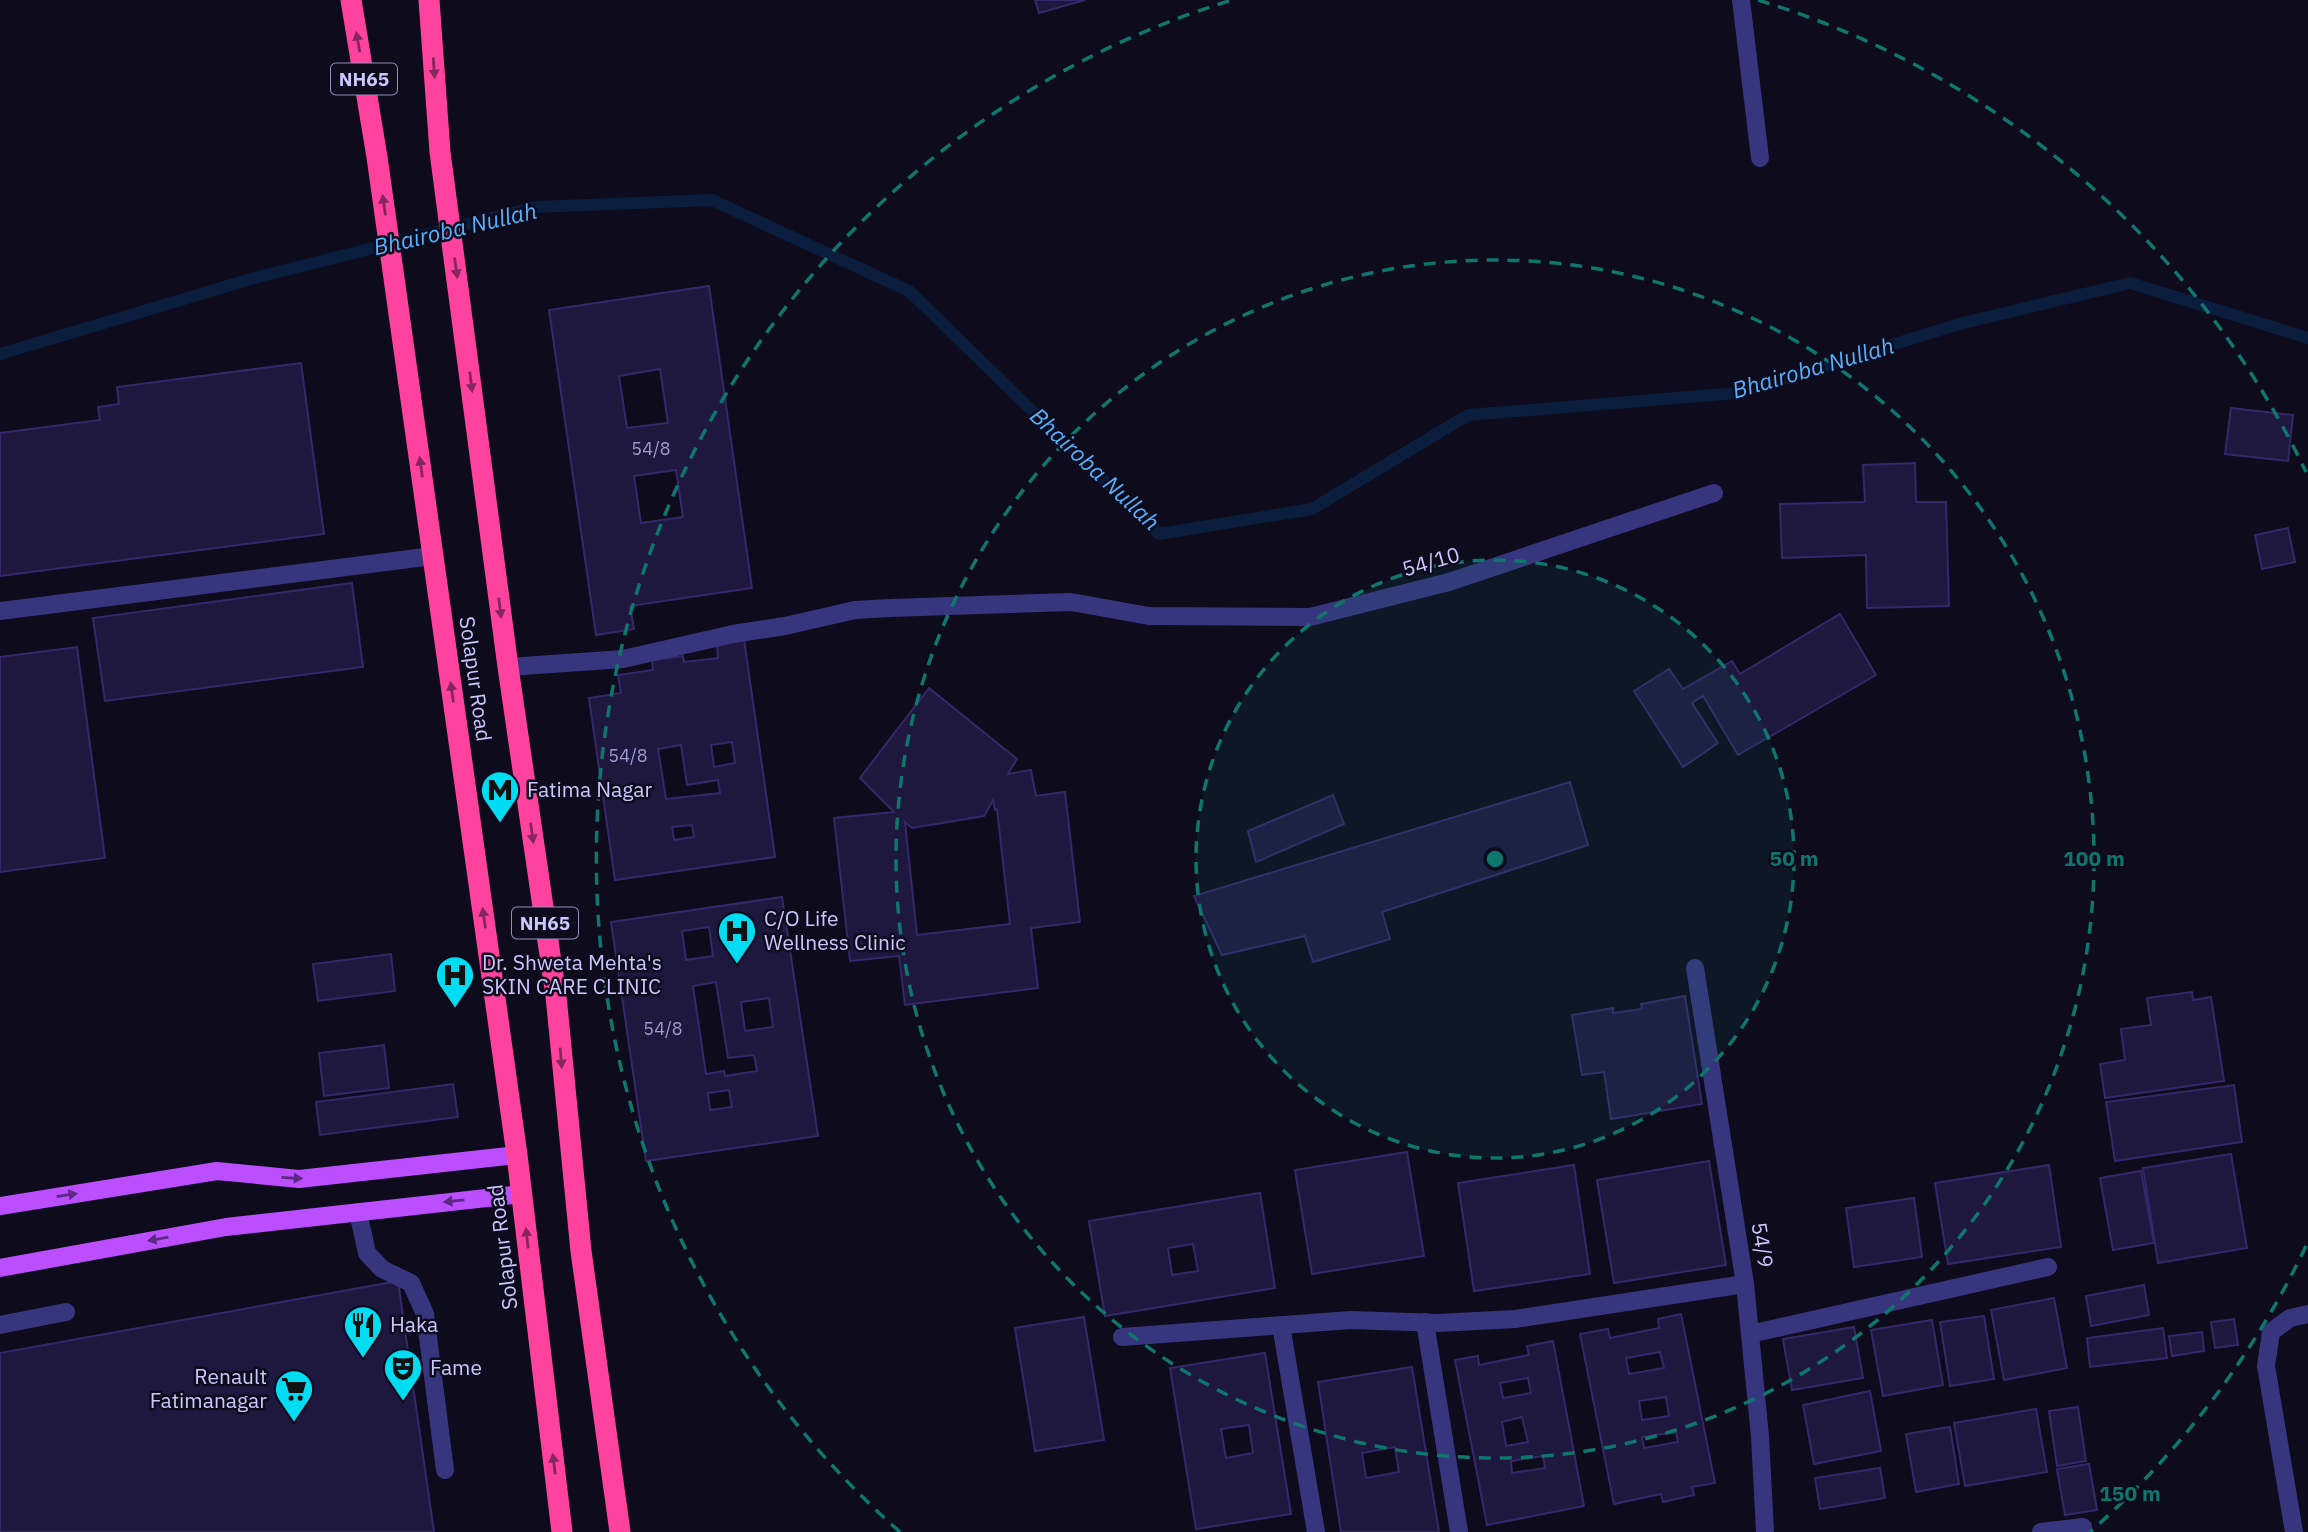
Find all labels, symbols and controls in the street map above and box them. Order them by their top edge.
one-way arrow [352,31,363,53]
one-way arrow [429,57,440,79]
road number: NH65 [331,64,397,94]
one-way arrow [378,194,389,216]
water label: Bhairoba Nullah [370,195,539,261]
one-way arrow [450,257,461,279]
water label: Bhairoba Nullah [1728,330,1897,404]
one-way arrow [465,371,476,393]
water label: Bhairoba Nullah [1024,400,1167,536]
house number: 54/8 [631,437,671,460]
one-way arrow [415,456,426,478]
street label: 54/10 [1399,540,1463,583]
one-way arrow [495,597,506,619]
street label: Solapur Road [453,615,499,743]
one-way arrow [447,681,458,703]
house number: 54/8 [608,744,648,767]
metro station icon: Fatima Nagar [479,769,521,824]
place label: Fatima Nagar [527,775,653,803]
one-way arrow [527,822,538,844]
text: 50 m [1770,844,1818,872]
text: 100 m [2063,844,2125,872]
centre of rings [1483,847,1507,871]
place label: C/O Life Wellness Clinic [764,904,906,956]
one-way arrow [478,906,489,928]
road number: NH65 [512,908,578,939]
hospital icon: C/O Life Wellness Clinic [716,910,758,965]
place label: Dr. Shweta Mehta's SKIN CARE CLINIC [482,948,662,1000]
hospital icon: Dr. Shweta Mehta's SKIN CARE CLINIC [434,954,476,1009]
house number: 54/8 [643,1017,683,1040]
one-way arrow [556,1048,567,1070]
one-way arrow [282,1173,304,1184]
street label: Solapur Road [480,1183,524,1311]
one-way arrow [56,1189,78,1200]
one-way arrow [443,1196,465,1207]
street label: 54/9 [1746,1220,1780,1270]
one-way arrow [521,1227,532,1249]
one-way arrow [147,1234,169,1245]
restaurant icon: Haka [342,1304,384,1359]
place label: Haka [390,1310,438,1338]
theatre icon: Fame [382,1347,424,1402]
place label: Fame [430,1353,482,1381]
place label: Renault Fatimanagar [150,1362,267,1414]
supermarket icon: Renault Fatimanagar [273,1368,315,1423]
one-way arrow [548,1453,559,1475]
text: 150 m [2099,1479,2161,1507]

